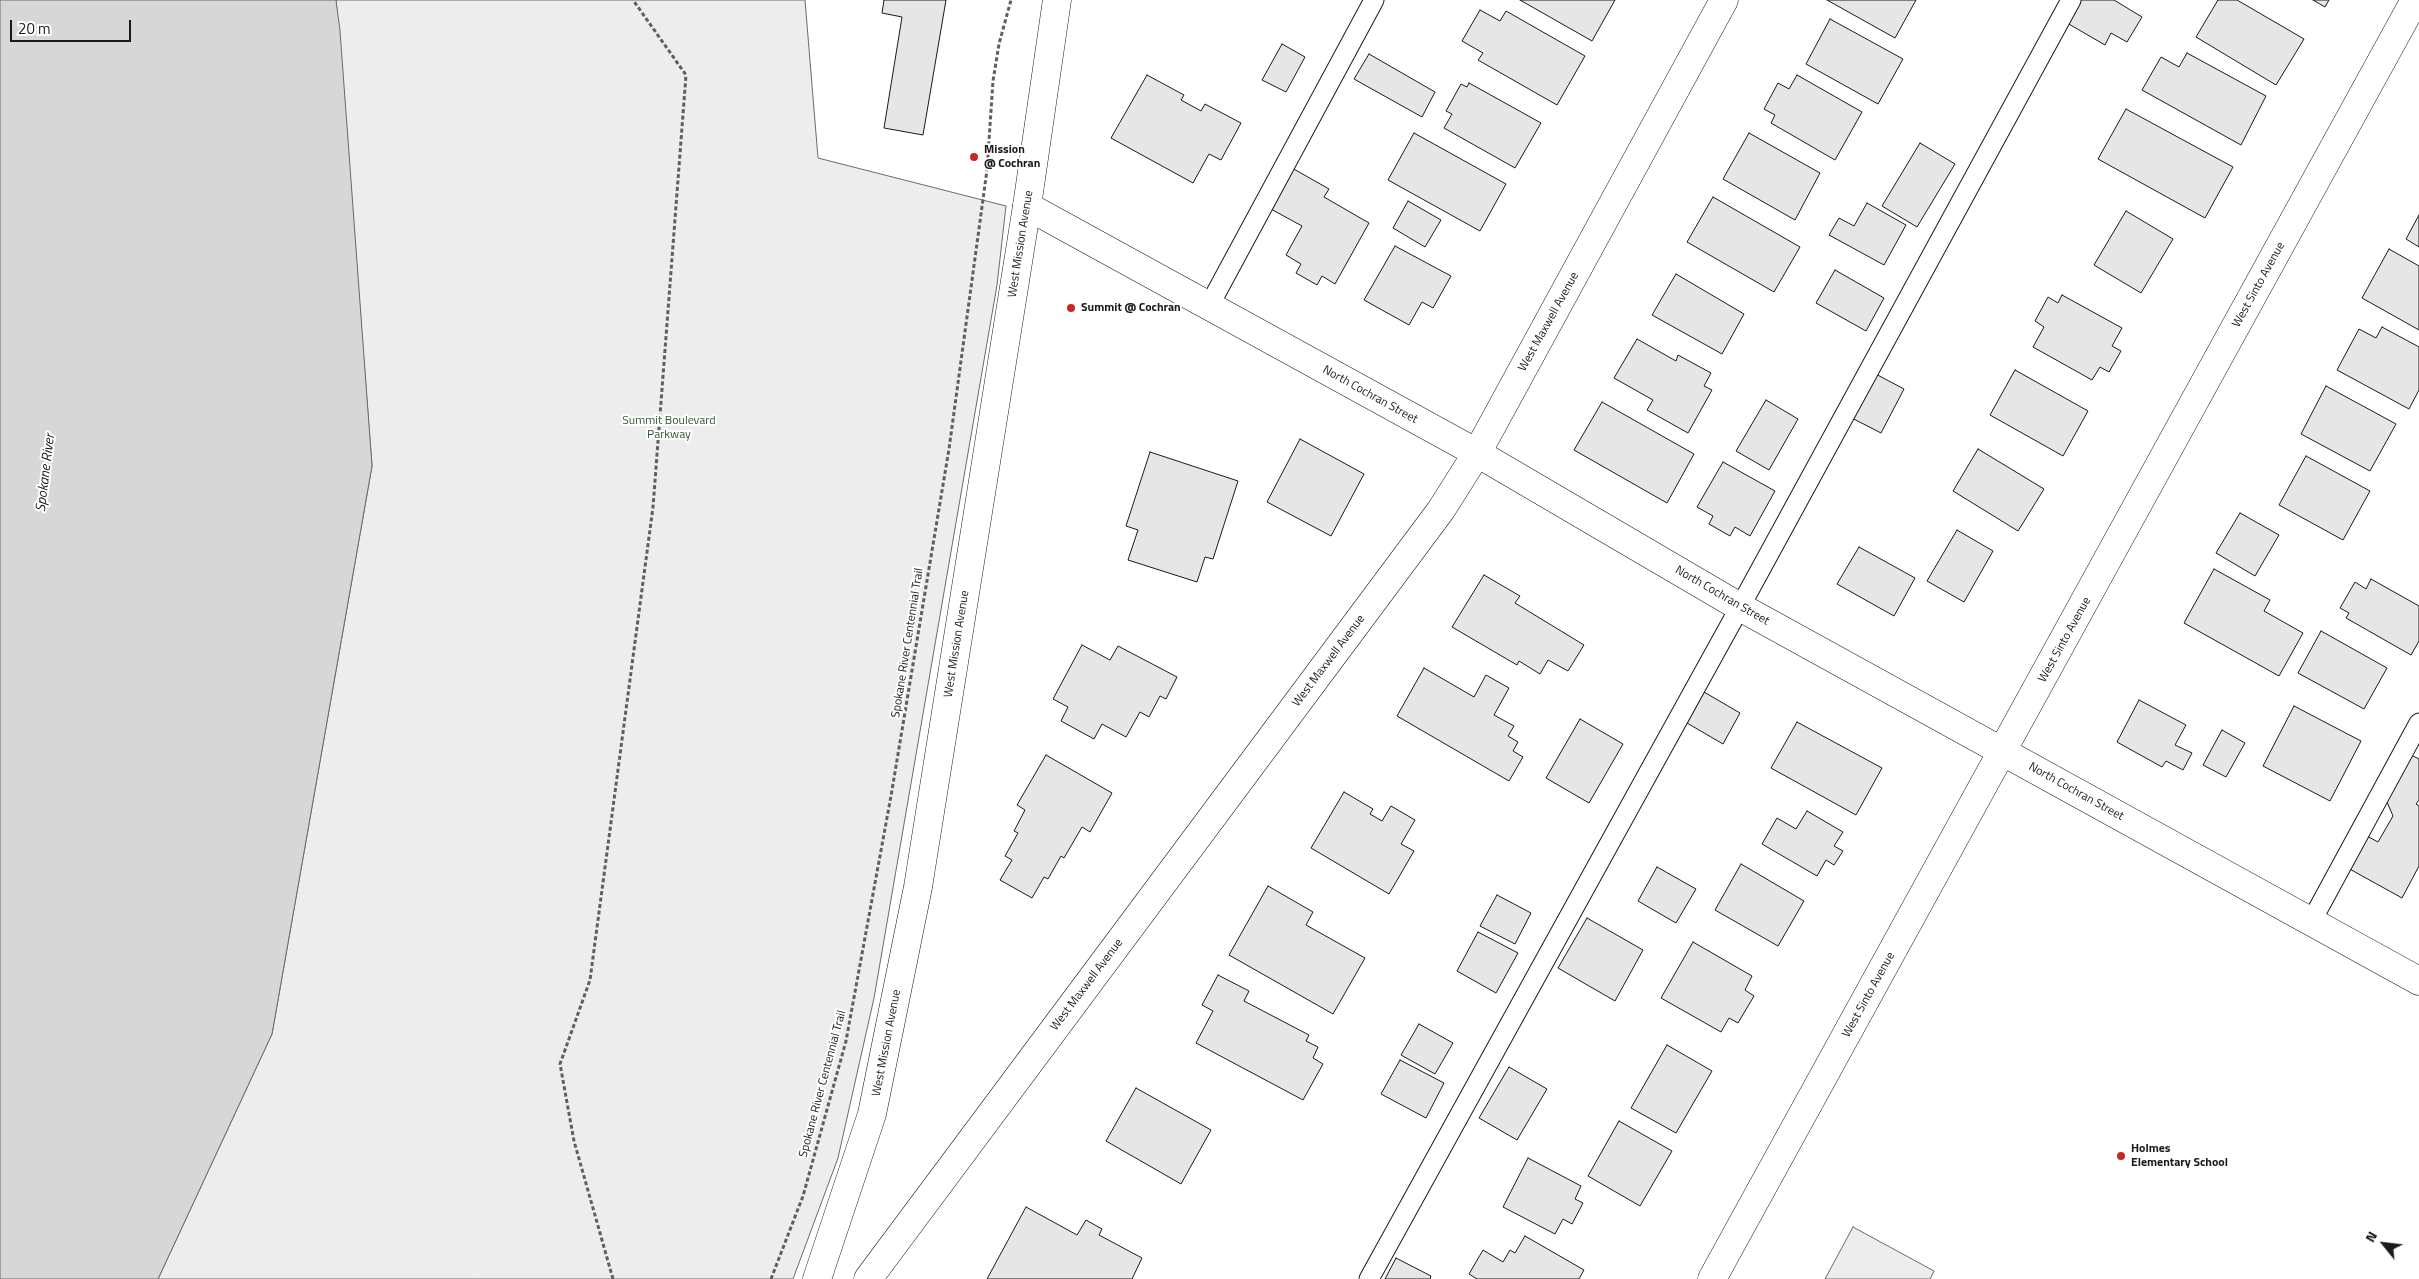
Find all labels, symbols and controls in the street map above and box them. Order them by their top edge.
scale bar [12,10,134,42]
text: 20 m [18,17,51,40]
place label: Mission @ Cochran [984,143,1040,171]
marker: Mission @ Cochran [968,151,980,163]
street label: West Mission Avenue [1005,189,1037,299]
street label: West Sinto Avenue [2230,240,2288,330]
street label: West Maxwell Avenue [1516,270,1582,374]
place label: Summit @ Cochran [1081,301,1181,315]
marker: Summit @ Cochran [1065,302,1077,314]
street label: North Cochran Street [1320,363,1420,427]
park label: Summit Boulevard Parkway [622,414,716,442]
water label: Spokane River [33,433,59,513]
street label: North Cochran Street [1672,563,1772,629]
street label: Spokane River Centennial Trail [889,567,927,719]
street label: West Mission Avenue [941,589,973,699]
street label: West Sinto Avenue [2036,595,2094,685]
street label: West Maxwell Avenue [1290,612,1368,710]
street label: North Cochran Street [2026,760,2126,824]
street label: West Maxwell Avenue [1048,936,1126,1034]
street label: West Sinto Avenue [1840,950,1898,1040]
street label: West Mission Avenue [870,988,904,1098]
street label: Spokane River Centennial Trail [796,1009,850,1159]
place label: Holmes Elementary School [2131,1142,2228,1170]
marker: Holmes Elementary School [2115,1150,2127,1162]
north arrow [2359,1219,2409,1269]
text: N [2359,1227,2382,1246]

